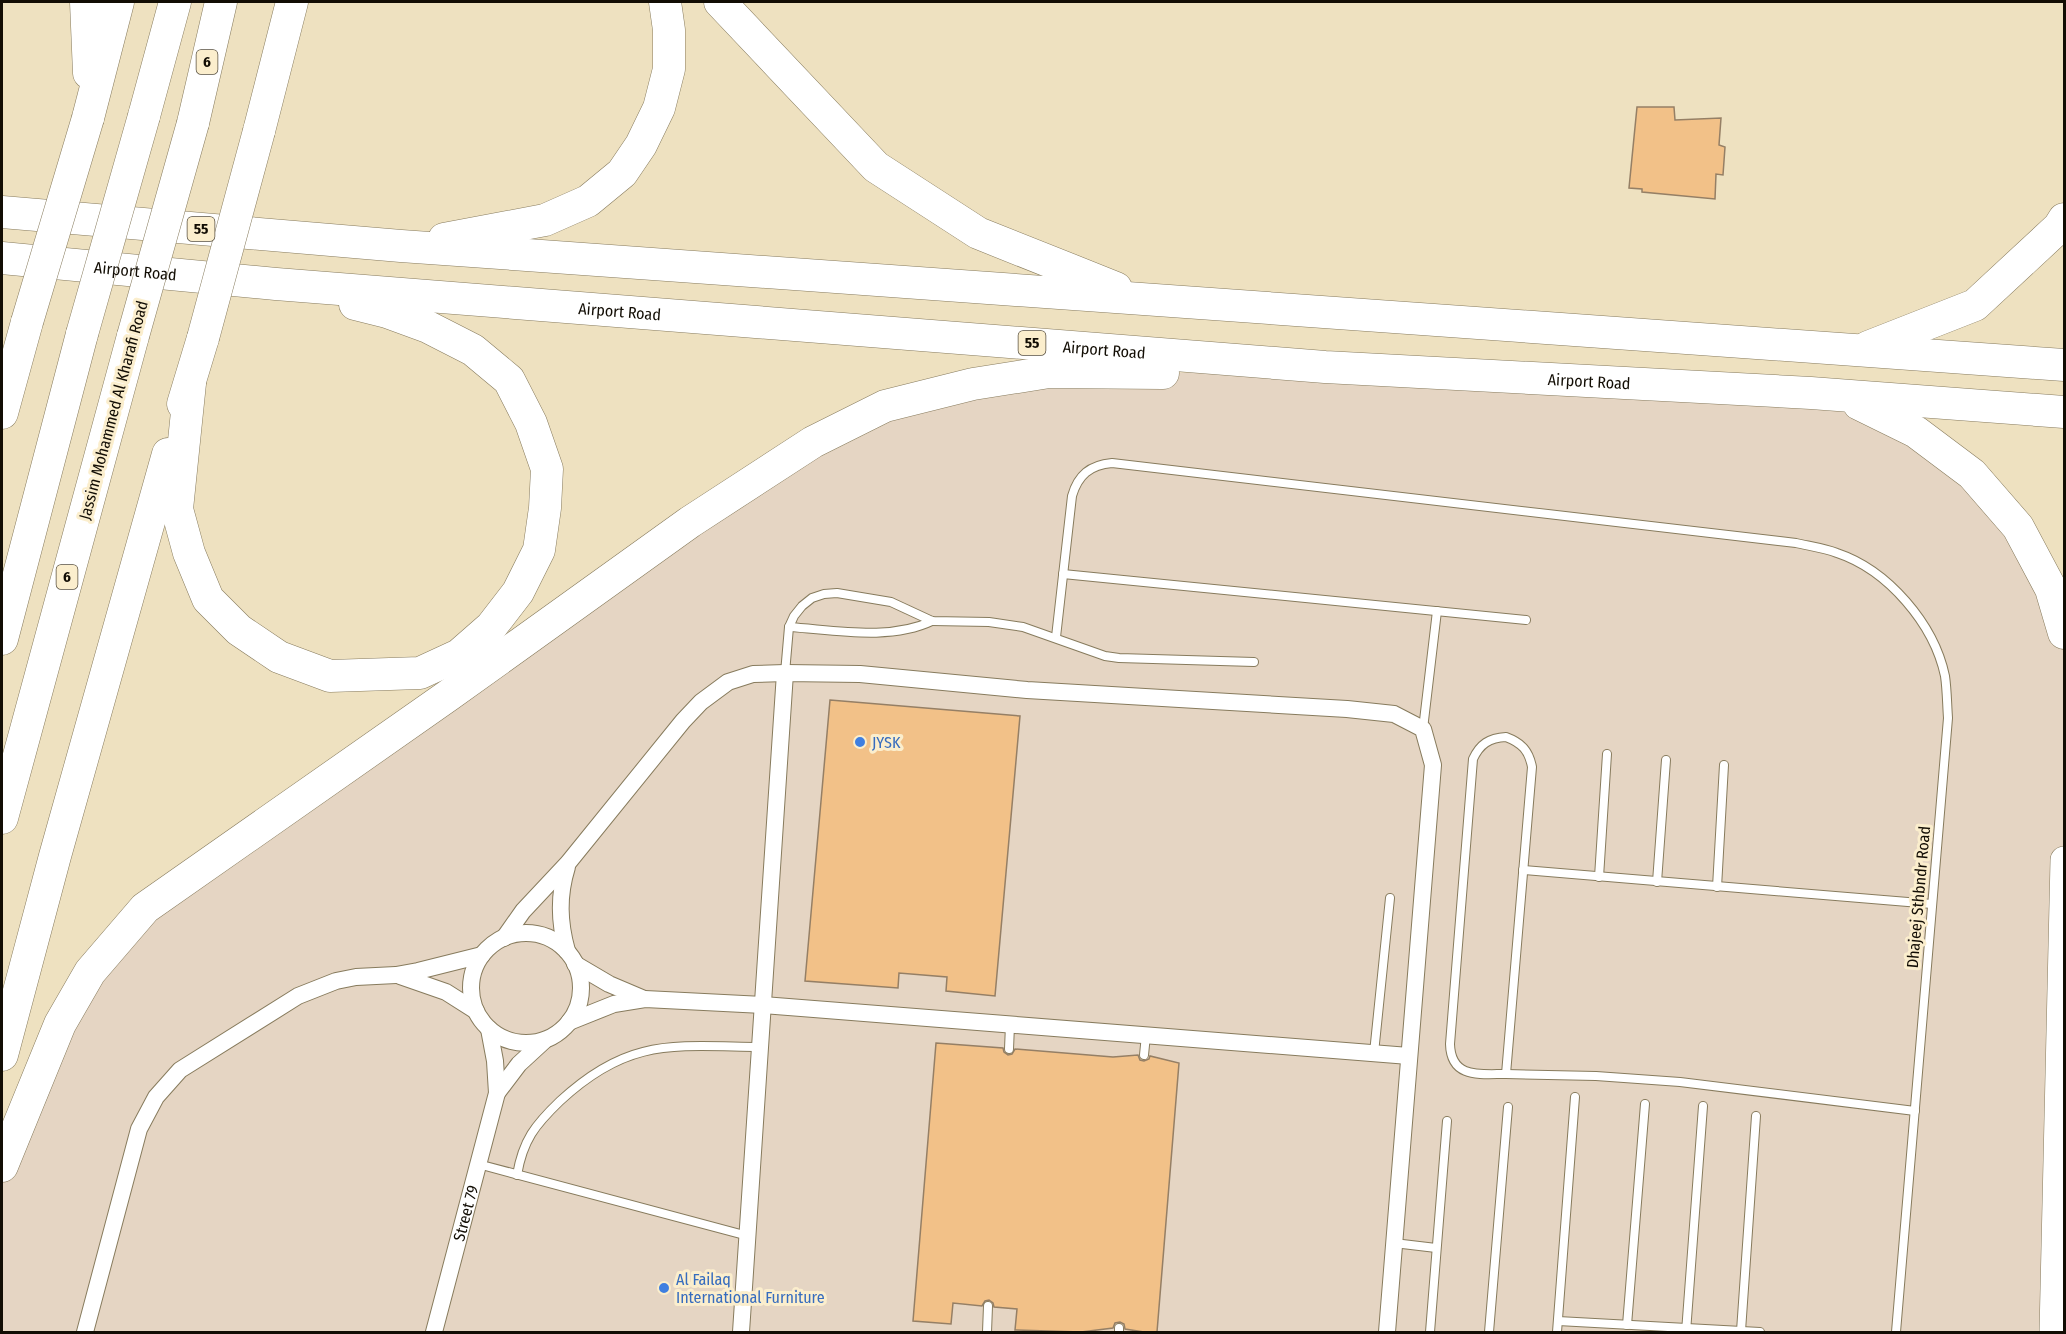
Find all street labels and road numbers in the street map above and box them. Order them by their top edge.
road number: 6 [196,50,218,74]
road number: 55 [188,217,214,241]
street label: Airport Road [93,258,177,285]
street label: Jassim Mohammed Al Kharafi Road [75,299,152,522]
street label: Airport Road [578,299,662,324]
road number: 55 [1018,331,1046,355]
street label: Airport Road [1062,337,1146,363]
street label: Airport Road [1547,370,1631,393]
road number: 6 [56,565,78,589]
street label: Dhajeej Sthbndr Road [1903,825,1934,969]
street label: Street 79 [449,1183,482,1243]

